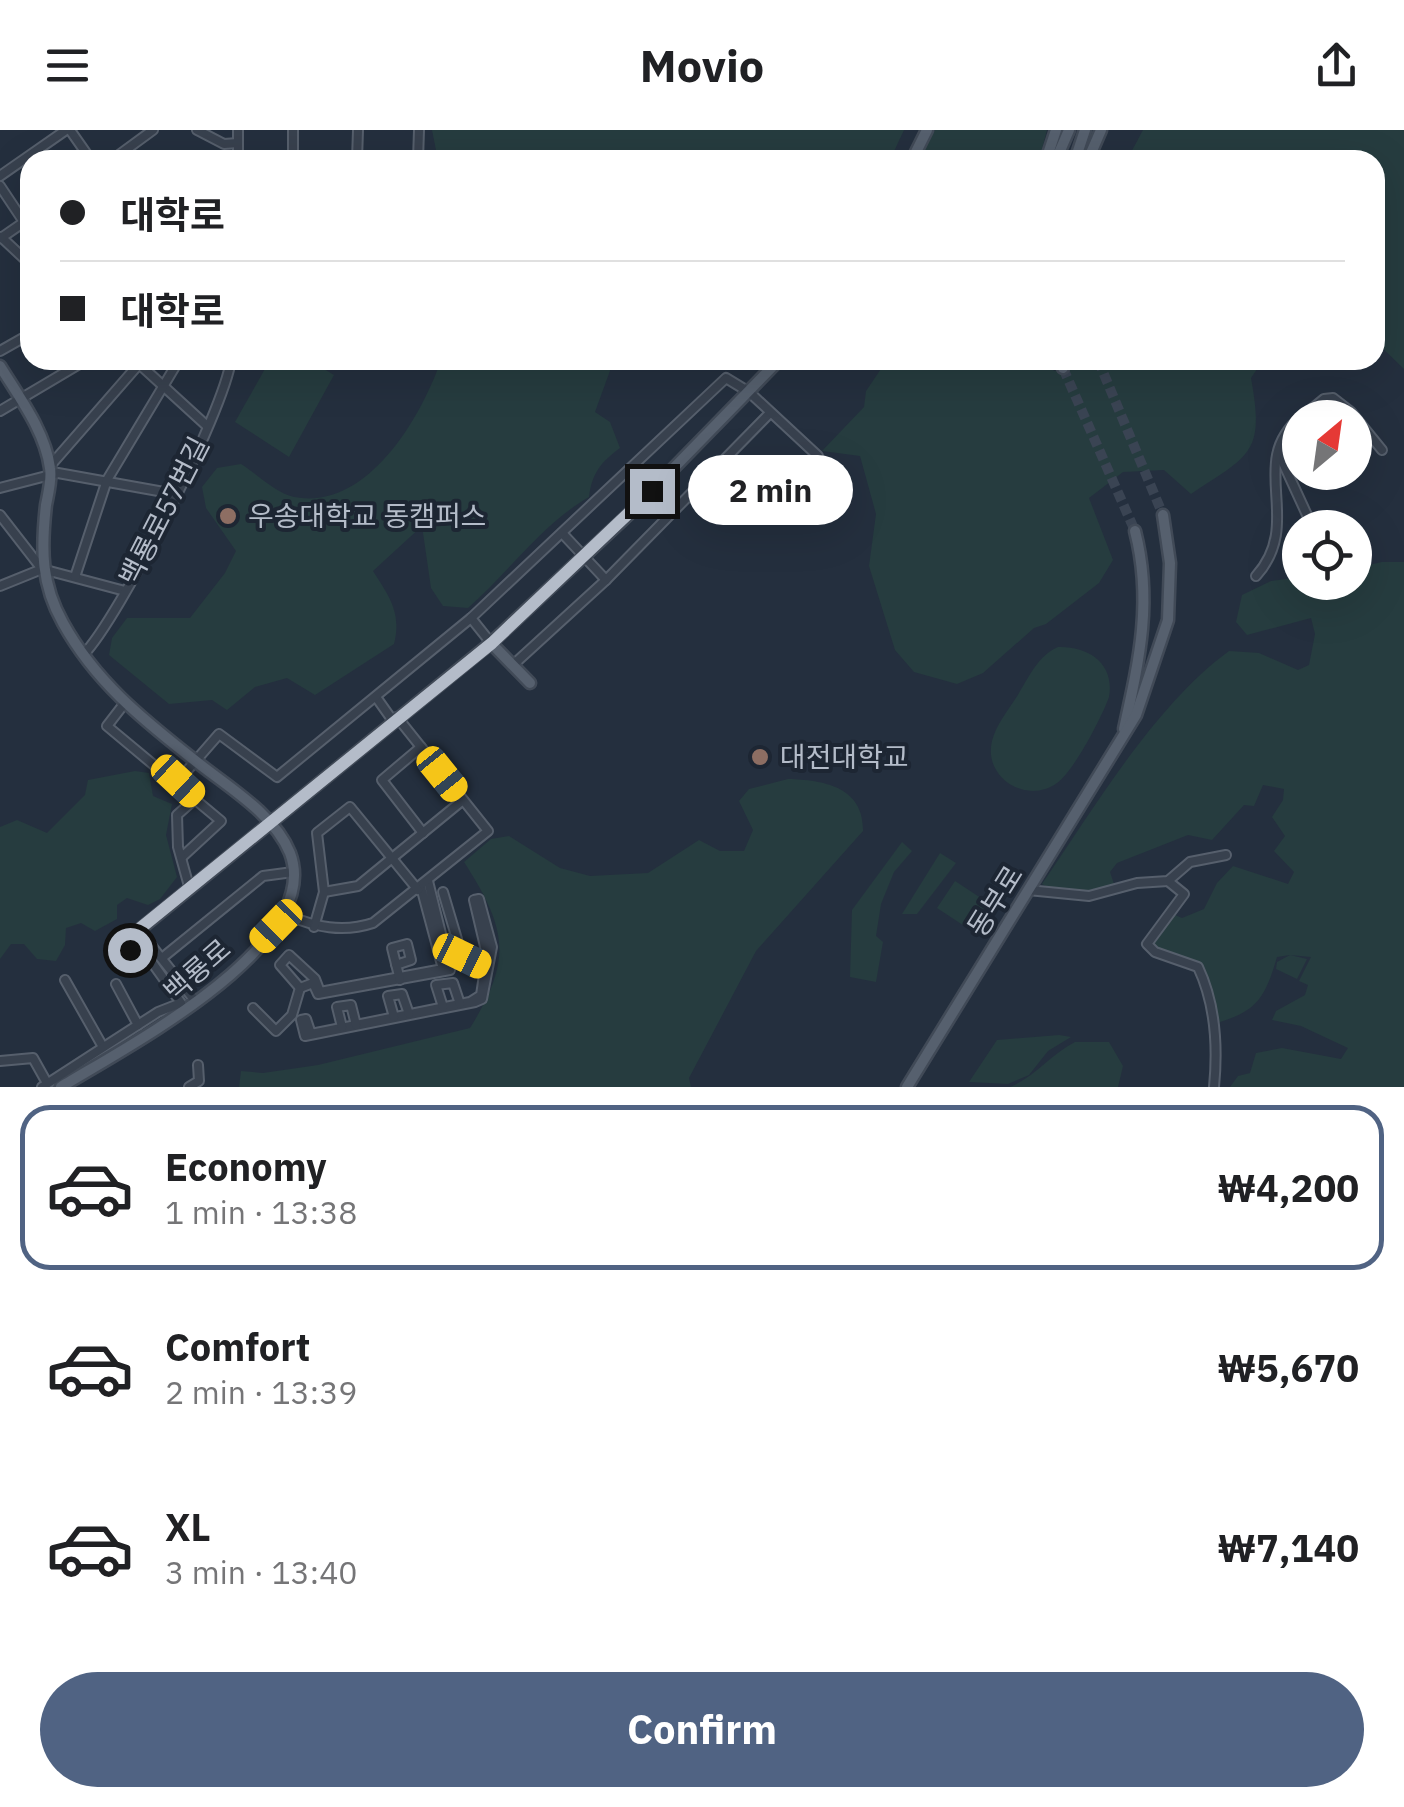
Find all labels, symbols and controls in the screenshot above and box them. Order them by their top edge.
text: Movio [640,36,764,94]
icon: menu [40,38,95,93]
icon: share [1309,38,1364,93]
text: 대학로 [120,190,225,239]
text: 대학로 [120,286,225,335]
north arrow [1282,400,1372,490]
map controls [1282,400,1372,600]
street label: 백룡로57번길 [110,430,217,592]
callout: 2 min [687,456,852,526]
route end [630,469,675,514]
text: 2 min [729,469,812,511]
place label: 우송대학교 동캠퍼스 [248,497,486,534]
marker: 우송대학교 동캠퍼스 [217,505,239,527]
button: locate [1282,510,1372,600]
place label: 대전대학교 [780,738,909,775]
car [411,741,473,807]
marker: 대전대학교 [749,746,771,768]
car [146,750,210,812]
street label: 동부로 [958,858,1031,943]
car [244,894,308,958]
route start [108,928,153,973]
car [428,929,496,983]
street label: 백룡로 [155,930,238,1009]
text: Economy [165,1142,327,1191]
icon: car [45,1143,135,1233]
text: ₩4,200 [1217,1163,1359,1212]
text: 1 min · 13:38 [165,1191,358,1233]
text: Comfort [165,1322,310,1371]
icon: car [45,1323,135,1413]
text: ₩5,670 [1217,1343,1359,1392]
text: 2 min · 13:39 [165,1371,358,1413]
text: XL [165,1502,211,1551]
icon: car [45,1503,135,1593]
text: ₩7,140 [1217,1523,1359,1572]
text: 3 min · 13:40 [165,1551,358,1593]
button: Confirm [40,1672,1364,1787]

